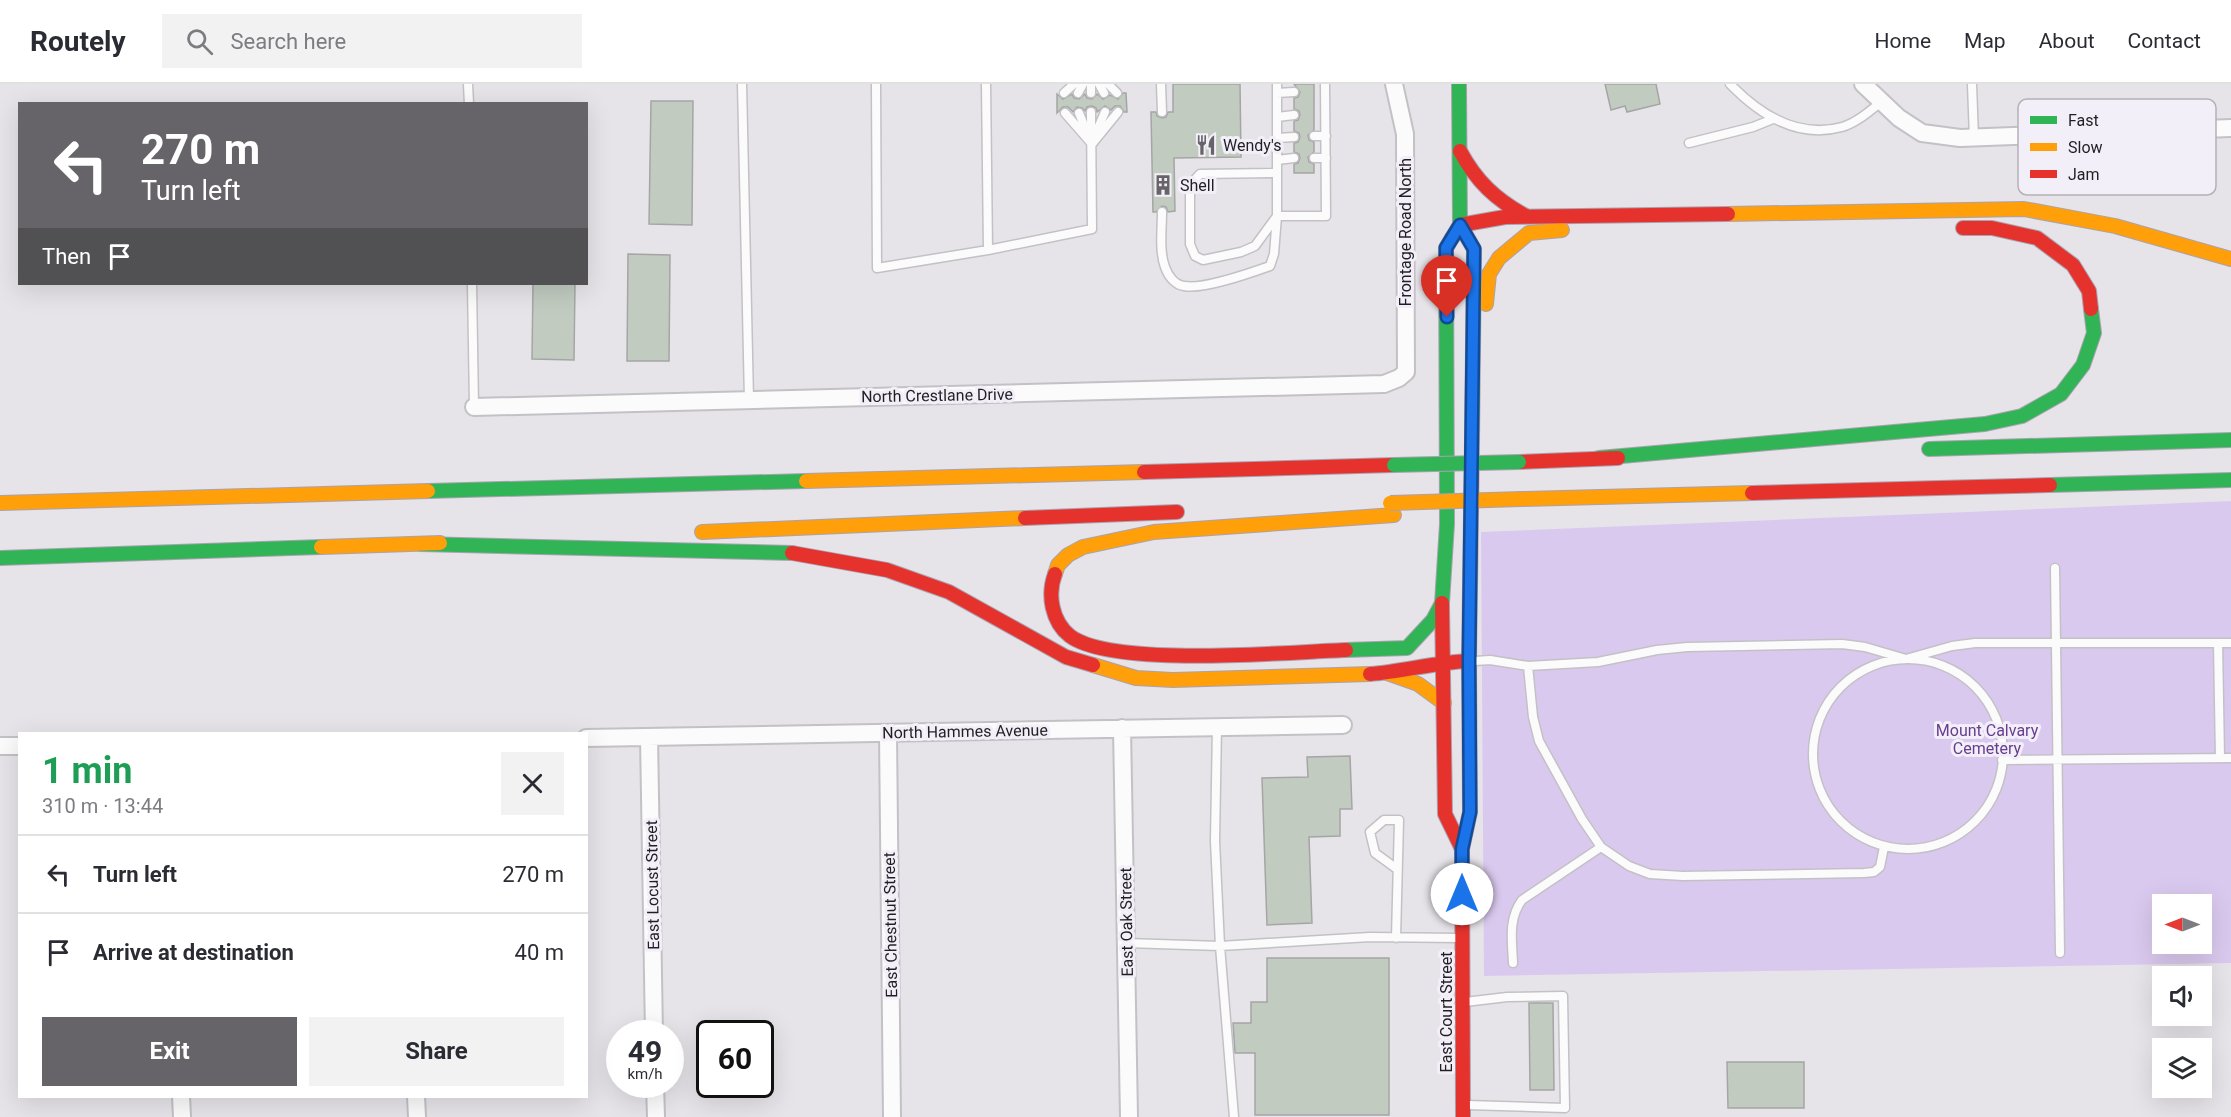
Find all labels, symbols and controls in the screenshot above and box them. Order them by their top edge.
search box [162,14,582,68]
text: Routely [30,25,126,58]
icon: search [183,25,216,58]
text: Search here [231,29,346,54]
text: Home [1875,29,1931,53]
text: Map [1964,29,2006,53]
text: About [2039,29,2095,53]
text: Contact [2128,29,2201,53]
legend [2018,99,2216,195]
text: Fast [2068,111,2099,130]
text: 270 m [141,125,260,174]
icon: left [42,126,120,204]
restaurant icon: Wendy's [1194,133,1218,157]
place label: Wendy's [1223,136,1281,155]
text: Slow [2068,138,2103,157]
street label: Frontage Road North [1396,158,1415,306]
text: Jam [2068,165,2100,184]
building icon: Shell [1151,173,1175,197]
text: Turn left [141,175,241,207]
place label: Shell [1180,176,1215,195]
icon: arrive [103,240,136,273]
text: Then [42,244,91,269]
pin [1421,255,1472,317]
icon: arrive [1430,264,1463,297]
street label: North Crestlane Drive [861,385,1013,406]
street label: North Hammes Avenue [882,721,1048,742]
park label: Mount Calvary Cemetery [1936,721,2039,758]
text: 1 min [42,750,133,792]
button: close [501,752,564,815]
text: 310 m · 13:44 [42,794,163,818]
street label: East Locust Street [642,820,663,950]
street label: East Chestnut Street [880,852,901,998]
icon: left [42,858,75,891]
text: Turn left [93,862,177,887]
text: 270 m [502,862,564,887]
position arrow [1430,862,1494,926]
street label: East Oak Street [1116,867,1137,977]
north arrow [2152,894,2212,954]
map controls [2152,894,2212,1098]
icon: arrive [42,936,75,969]
text: Arrive at destination [93,940,294,965]
text: 40 m [515,940,564,965]
street label: East Court Street [1437,952,1456,1072]
button: sound [2152,966,2212,1026]
button: Exit [42,1017,297,1086]
button: Share [309,1017,564,1086]
speed limit sign: 60 [696,1020,774,1098]
text: 49 [628,1034,662,1069]
button: layers [2152,1038,2212,1098]
text: km/h [627,1065,663,1083]

